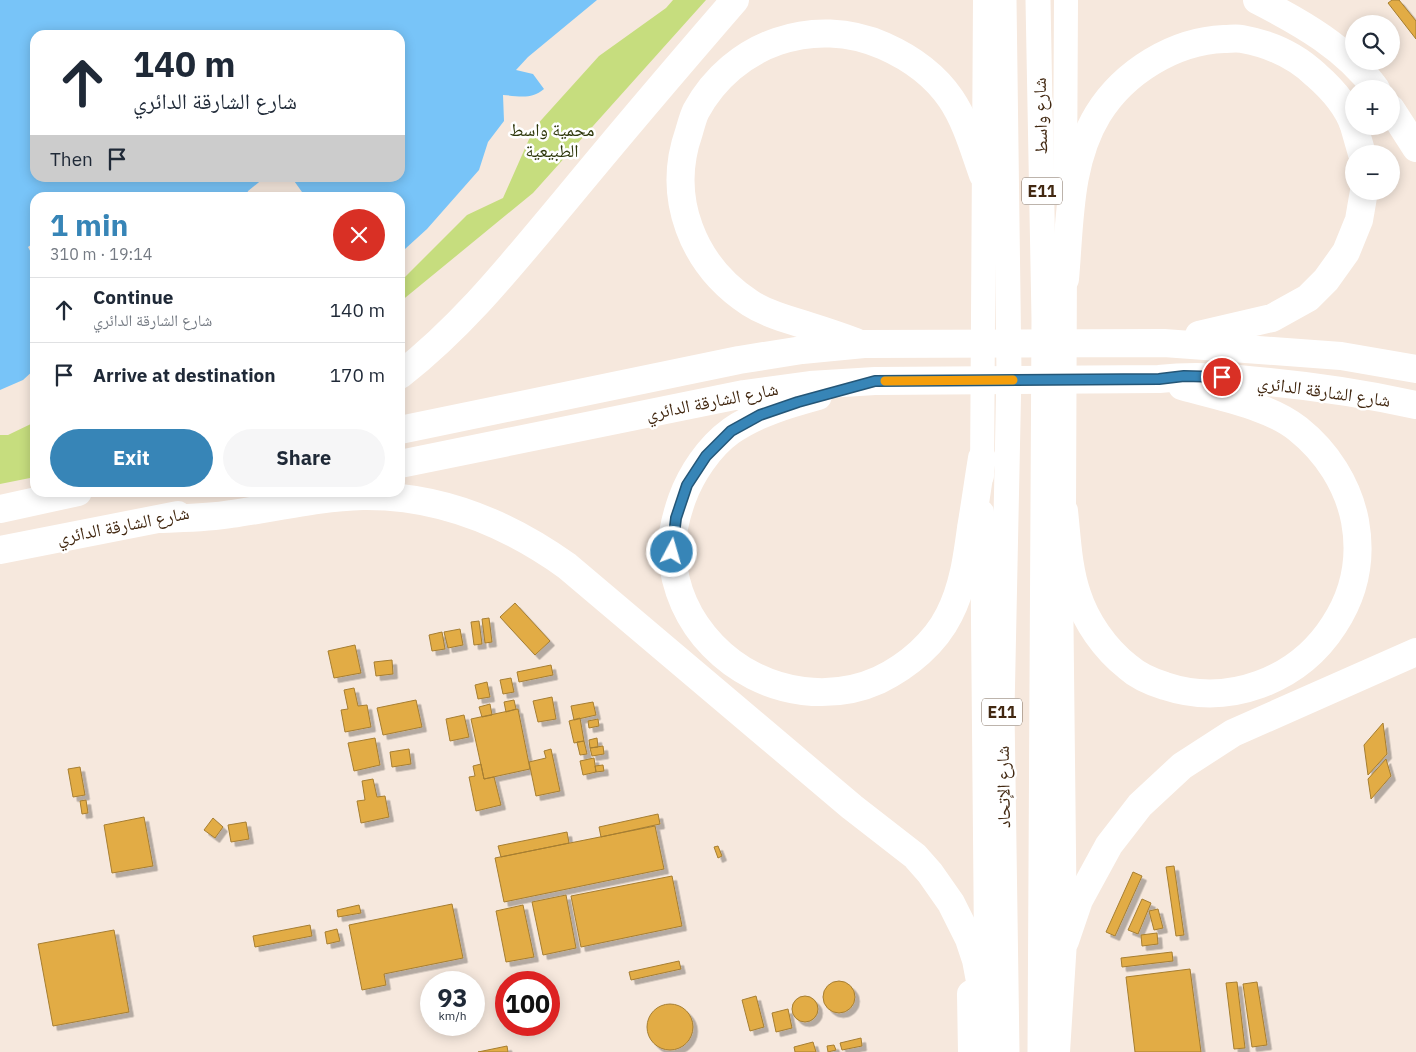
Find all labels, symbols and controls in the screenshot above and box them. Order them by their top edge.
map controls [1345,15,1400,200]
button: search [1345,15,1400,70]
text: 140 m [133,41,236,87]
icon: ahead [50,50,115,115]
street label: شارع واسط [1028,77,1052,155]
button: + [1345,80,1400,135]
text: شارع الشارقة الدائري [133,86,297,115]
park label: محمية واسط الطبيعية [510,118,595,162]
icon: arrive [103,145,131,173]
button: − [1345,145,1400,200]
text: Then [50,147,93,171]
road number: E11 [1022,178,1062,205]
text: 1 min [50,205,128,244]
button: close [333,209,385,261]
text: 310 m · 19:14 [50,244,152,264]
text: Continue [93,285,173,309]
icon: ahead [50,296,78,324]
text: 140 m [330,298,385,322]
text: شارع الشارقة الدائري [93,310,212,330]
pin [1201,356,1243,398]
icon: arrive [50,361,78,389]
text: Arrive at destination [93,363,276,387]
text: 170 m [330,363,385,387]
icon: arrive [1208,363,1236,391]
street label: شارع الشارقة الدائري [1255,370,1392,415]
street label: شارع الشارقة الدائري [644,377,781,429]
button: Exit [50,429,213,487]
button: Share [223,429,385,487]
street label: شارع الشارقة الدائري [55,501,192,553]
position arrow [645,525,697,577]
road number: E11 [982,699,1022,726]
street label: شارع الإتحاد [991,746,1015,828]
speed limit sign: 100 [495,971,560,1036]
text: 93 [437,981,468,1014]
text: km/h [438,1008,467,1023]

